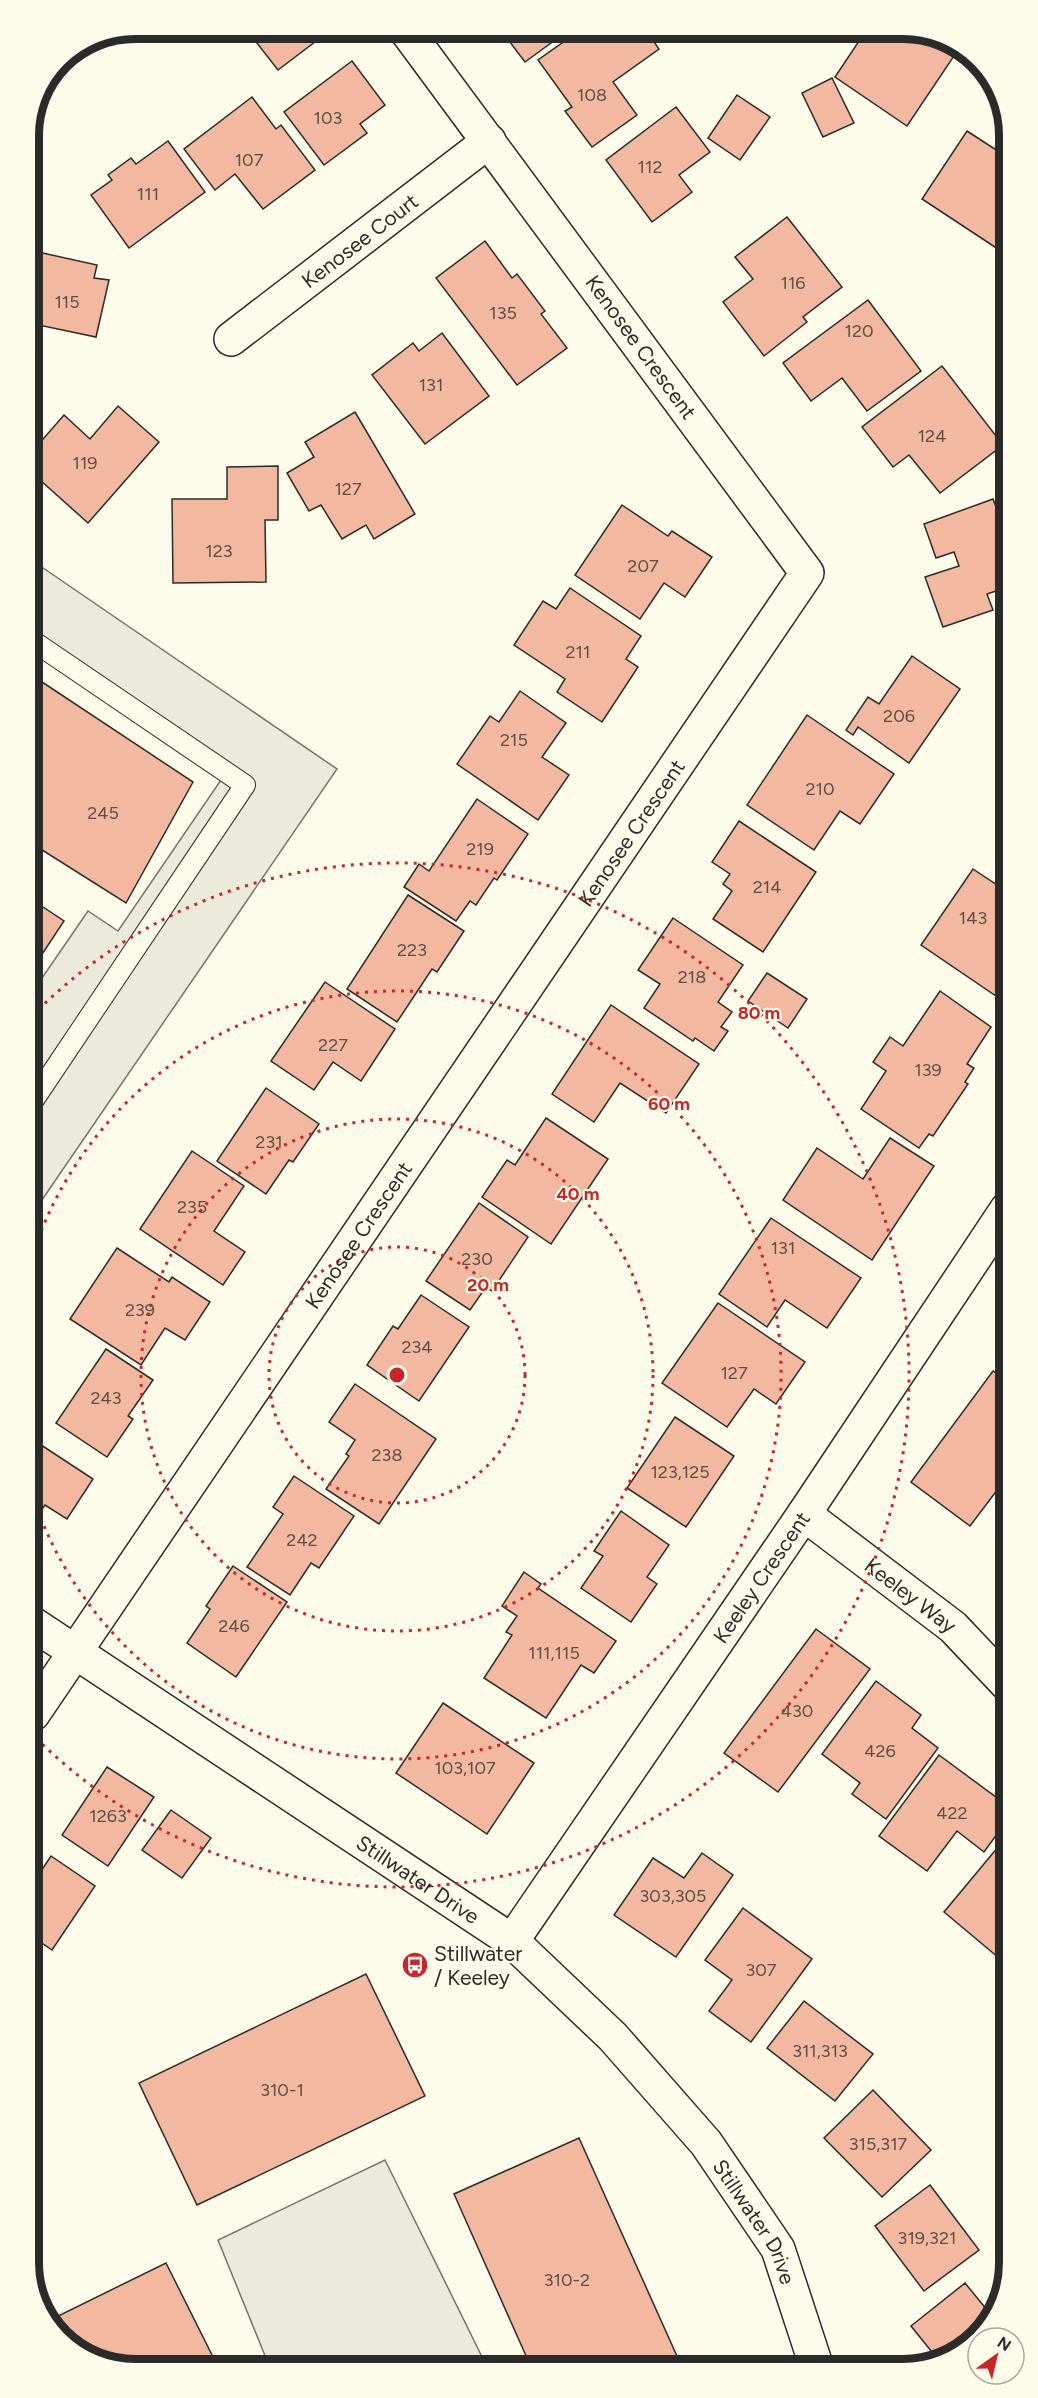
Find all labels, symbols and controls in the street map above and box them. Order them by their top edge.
house number: 108 [577,84,607,106]
house number: 103 [314,107,342,129]
house number: 107 [235,149,264,171]
house number: 112 [638,156,662,178]
house number: 111 [137,183,159,205]
street label: Kenosee Court [296,188,423,293]
street label: Kenosee Crescent [580,270,702,424]
house number: 116 [780,272,806,294]
house number: 115 [54,291,80,313]
house number: 135 [489,302,517,324]
house number: 120 [844,320,874,342]
house number: 131 [419,374,443,396]
house number: 124 [918,425,946,447]
house number: 119 [72,452,98,474]
house number: 127 [334,478,362,500]
house number: 123 [205,540,233,562]
house number: 207 [627,555,659,577]
house number: 211 [566,641,590,663]
house number: 206 [883,705,915,727]
house number: 215 [500,729,528,751]
street label: Kenosee Crescent [572,754,690,911]
house number: 210 [805,778,835,800]
house number: 245 [87,802,119,824]
house number: 219 [466,838,494,860]
house number: 214 [753,876,781,898]
house number: 143 [959,907,987,929]
house number: 223 [397,939,427,961]
house number: 218 [678,966,706,988]
text: 80 m [738,1002,780,1024]
house number: 227 [318,1034,348,1056]
house number: 139 [914,1059,942,1081]
text: 60 m [648,1093,690,1115]
house number: 231 [255,1131,283,1153]
street label: Kenosee Crescent [299,1157,417,1313]
text: 40 m [556,1183,600,1205]
house number: 235 [177,1196,207,1218]
house number: 131 [771,1237,795,1259]
house number: 230 [461,1248,493,1270]
text: 20 m [467,1274,509,1296]
house number: 239 [125,1299,155,1321]
house number: 234 [401,1336,433,1358]
house number: 127 [720,1362,748,1384]
centre of rings [387,1365,407,1385]
house number: 243 [90,1387,122,1409]
house number: 238 [372,1444,402,1466]
house number: 123,125 [650,1461,710,1483]
street label: Keeley Crescent [707,1506,815,1647]
house number: 242 [286,1529,318,1551]
street label: Keeley Way [860,1552,962,1638]
house number: 246 [218,1615,250,1637]
house number: 111,115 [528,1642,580,1664]
house number: 430 [781,1700,813,1722]
house number: 426 [864,1740,896,1762]
house number: 103,107 [434,1757,496,1779]
house number: 422 [936,1802,968,1824]
house number: 1263 [89,1805,127,1827]
street label: Stillwater Drive [352,1829,484,1929]
house number: 303,305 [640,1885,706,1907]
place label: Stillwater / Keeley [434,1941,522,1990]
bus stop icon: Stillwater / Keeley [400,1950,430,1980]
house number: 307 [746,1959,777,1981]
house number: 311,313 [792,2040,848,2062]
house number: 310-1 [260,2079,304,2101]
house number: 315,317 [849,2133,908,2155]
street label: Stillwater Drive [708,2154,801,2287]
house number: 319,321 [898,2227,956,2249]
house number: 310-2 [544,2269,590,2291]
north arrow [966,2326,1026,2386]
text: N [994,2333,1015,2355]

